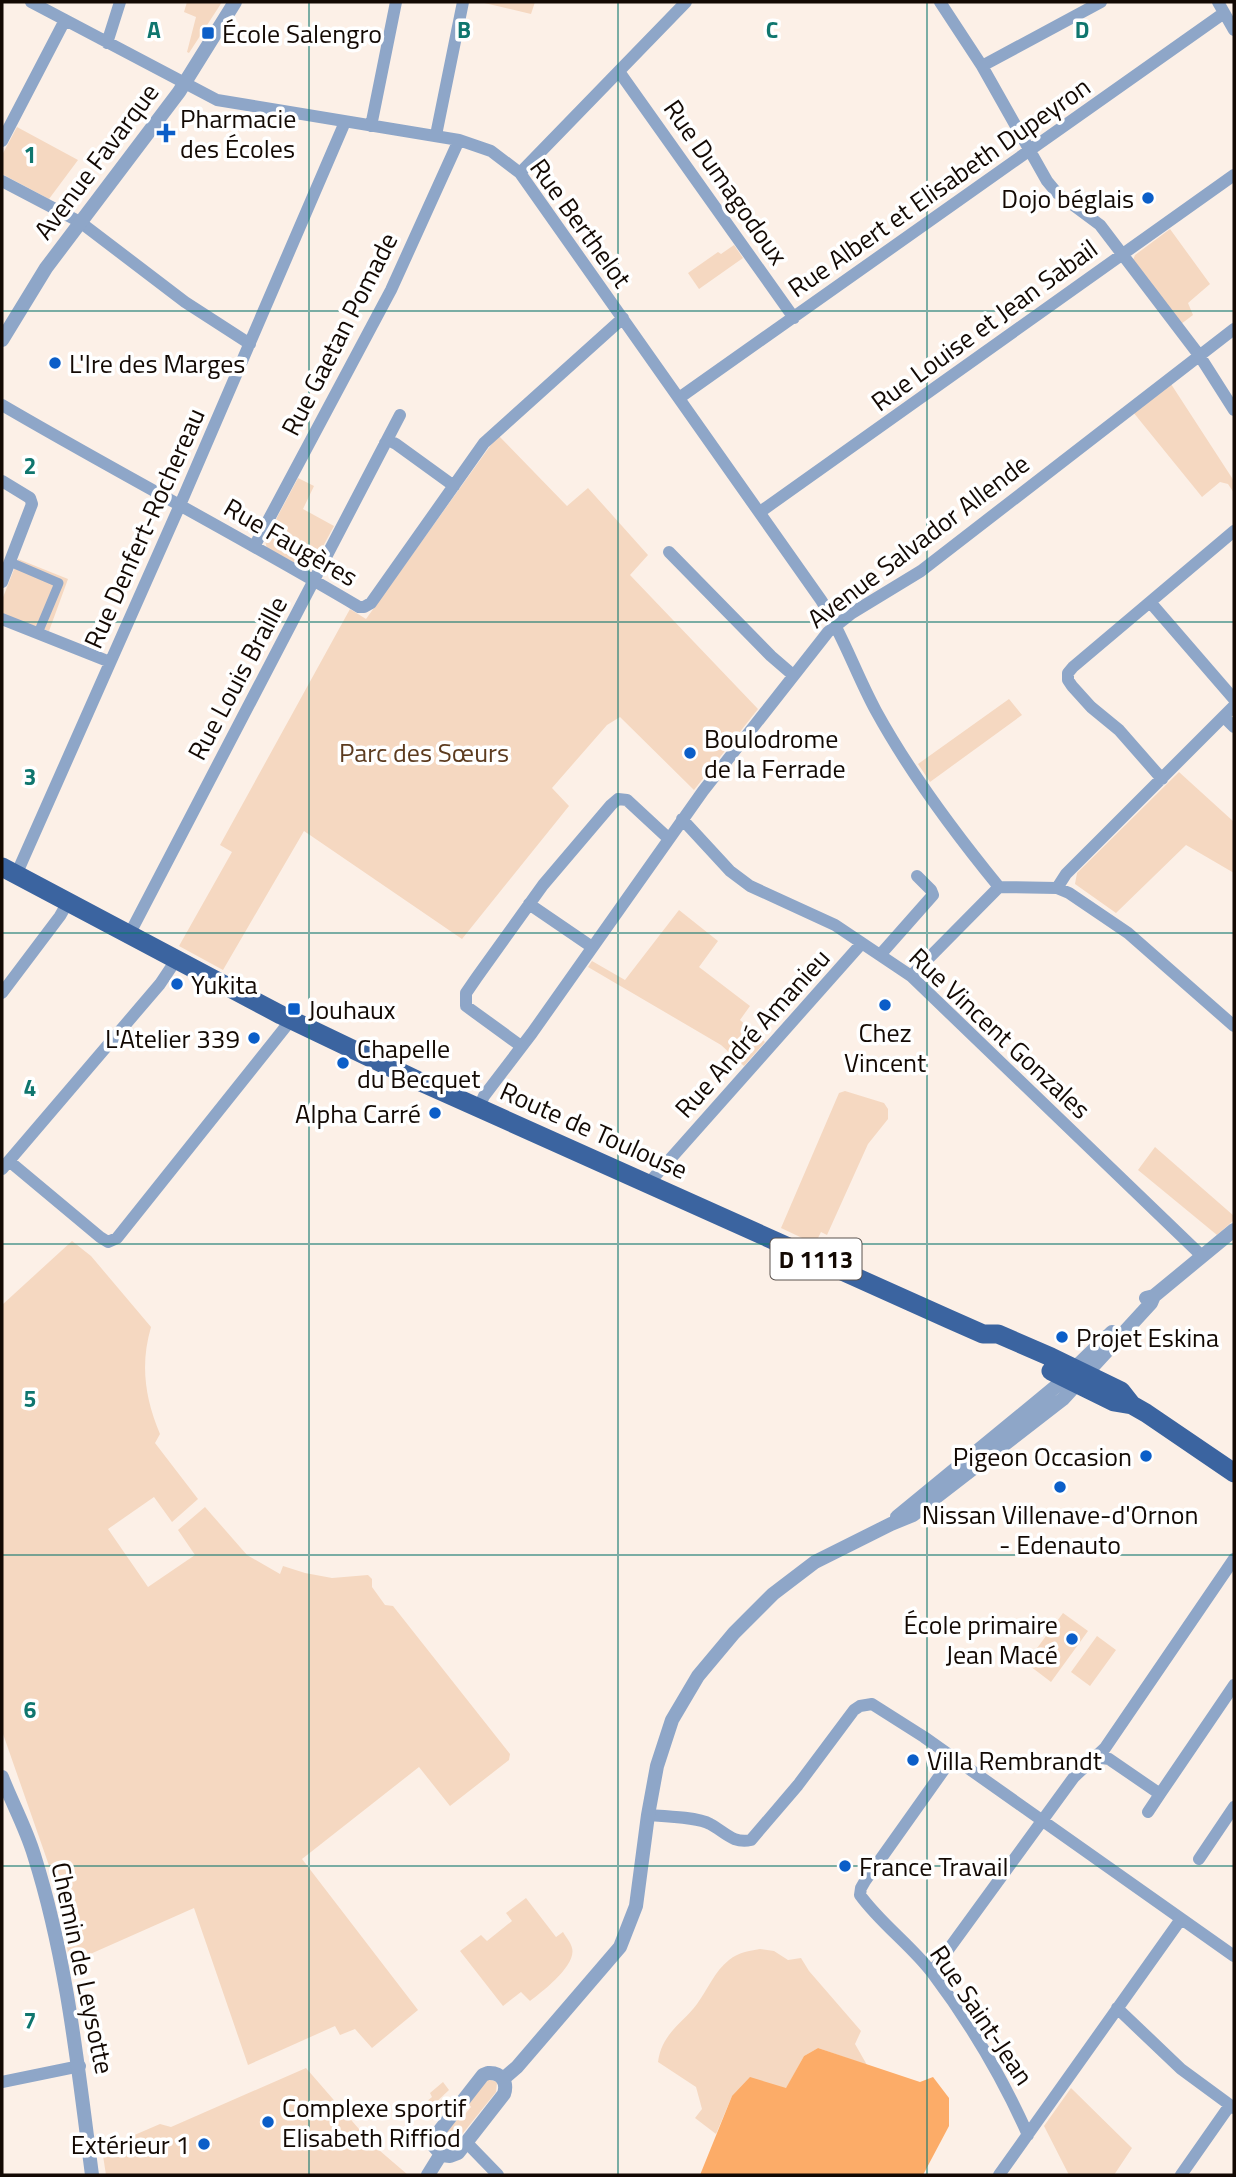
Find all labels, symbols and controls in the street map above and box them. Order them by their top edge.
text: A [147,12,161,47]
text: B [457,12,471,47]
text: C [766,12,778,47]
text: D [1075,12,1089,47]
place label: École Salengro [222,14,382,53]
marker: École Salengro [200,25,216,41]
street label: Rue Albert et Elisabeth Dupeyron [780,67,1098,307]
street label: Avenue Favarque [24,74,168,248]
street label: Rue Dumagodoux [654,91,798,273]
place label: Pharmacie des Écoles [180,99,296,168]
marker: Pharmacie des Écoles [158,125,174,141]
text: 1 [24,137,36,172]
street label: Rue Berthelot [521,150,641,296]
place label: Dojo béglais [1001,179,1134,218]
marker: Dojo béglais [1140,190,1156,206]
street label: Rue Gaetan Pomade [271,226,407,442]
street label: Rue Louise et Jean Sabail [863,229,1105,421]
place label: L'Ire des Marges [69,344,245,383]
marker: L'Ire des Marges [47,355,63,371]
street label: Rue Denfert-Rochereau [73,402,215,654]
street label: Avenue Salvador Allende [799,444,1037,638]
text: 2 [24,448,36,483]
street label: Rue Faugères [217,488,365,596]
street label: Rue Louis Braille [177,589,297,767]
place label: Boulodrome de la Ferrade [704,719,846,788]
park label: Parc des Sœurs [339,733,509,772]
marker: Boulodrome de la Ferrade [682,745,698,761]
text: 3 [24,759,36,794]
street label: Rue Vincent Gonzales [900,938,1100,1128]
street label: Rue André Amanieu [665,940,839,1126]
place label: Yukita [191,965,258,1004]
marker: Yukita [169,976,185,992]
place label: Jouhaux [308,990,396,1029]
marker: Chez Vincent [877,997,893,1013]
marker: Jouhaux [286,1001,302,1017]
place label: Chez Vincent [844,1013,926,1082]
place label: L'Atelier 339 [105,1019,240,1058]
place label: Chapelle du Becquet [357,1029,480,1098]
marker: L'Atelier 339 [246,1030,262,1046]
marker: Chapelle du Becquet [335,1055,351,1071]
text: 4 [24,1070,36,1105]
street label: Route de Toulouse [494,1071,694,1189]
place label: Alpha Carré [295,1094,421,1133]
marker: Alpha Carré [427,1105,443,1121]
road number: D 1113 [770,1238,862,1280]
place label: Projet Eskina [1076,1318,1219,1357]
marker: Projet Eskina [1054,1329,1070,1345]
text: 5 [24,1381,36,1416]
place label: Pigeon Occasion [953,1437,1132,1476]
marker: Pigeon Occasion [1138,1448,1154,1464]
marker: Nissan Villenave-d'Ornon - Edenauto [1052,1479,1068,1495]
place label: Nissan Villenave-d'Ornon - Edenauto [922,1495,1198,1564]
place label: École primaire Jean Macé [903,1605,1058,1674]
marker: École primaire Jean Macé [1064,1631,1080,1647]
text: 6 [24,1692,37,1727]
place label: Villa Rembrandt [927,1741,1102,1780]
marker: Villa Rembrandt [905,1752,921,1768]
place label: France Travail [859,1847,1009,1886]
street label: Chemin de Leysotte [42,1858,124,2078]
marker: France Travail [837,1858,853,1874]
street label: Rue Saint-Jean [921,1937,1043,2093]
text: 7 [24,2003,36,2038]
place label: Complexe sportif Elisabeth Riffiod [282,2088,467,2157]
marker: Complexe sportif Elisabeth Riffiod [260,2114,276,2130]
place label: Extérieur 1 [71,2125,190,2164]
marker: Extérieur 1 [196,2136,212,2152]

